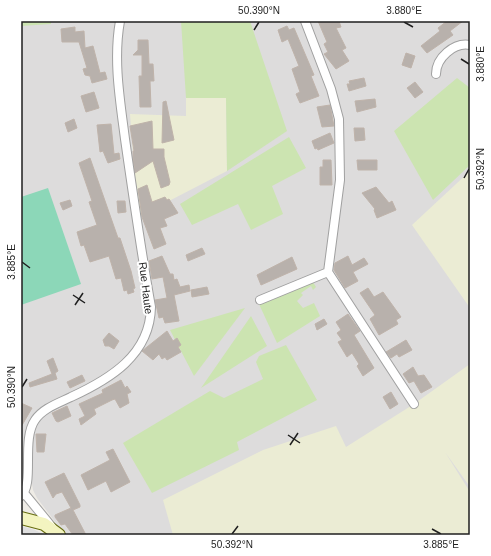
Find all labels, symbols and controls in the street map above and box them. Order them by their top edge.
text: 50.390°N [238,5,280,16]
text: 3.880°E [386,5,422,16]
text: 3.880°E [475,46,486,82]
text: 50.392°N [475,148,486,190]
text: 3.885°E [6,244,17,280]
street label: Rue Haute [137,261,155,315]
text: 50.390°N [6,366,17,408]
text: 50.392°N [211,539,253,550]
text: 3.885°E [423,539,459,550]

